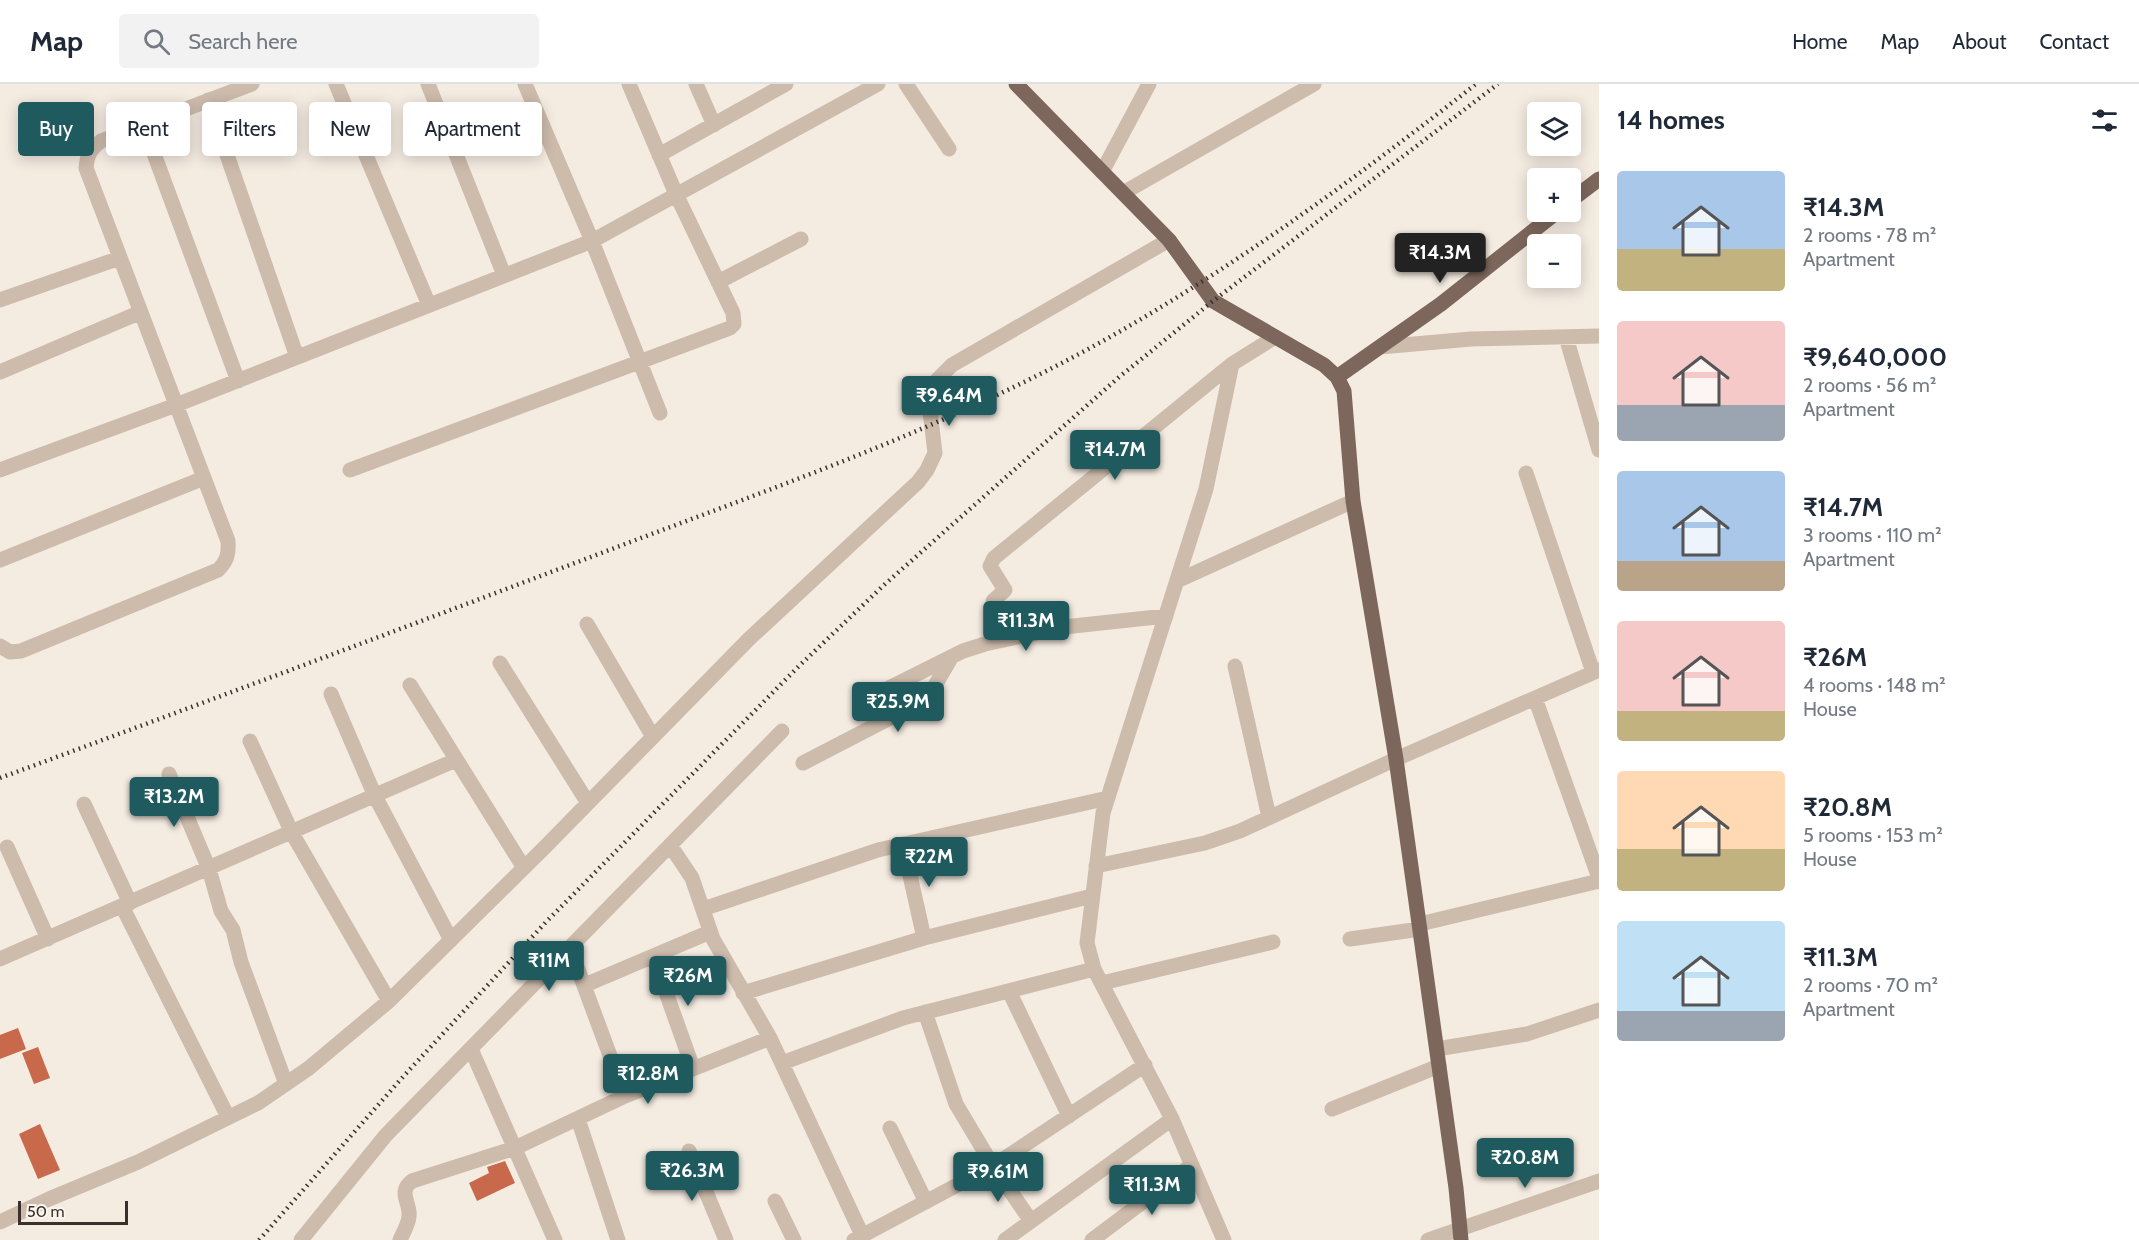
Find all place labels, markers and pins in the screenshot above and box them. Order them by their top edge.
pin: ₹14.3M [1391,233,1489,284]
pin: ₹9.64M [900,376,998,427]
pin: ₹14.7M [1066,430,1164,481]
pin: ₹11.3M [977,601,1075,652]
pin: ₹25.9M [849,682,947,733]
pin: ₹13.2M [125,777,223,828]
pin: ₹22M [893,837,965,888]
pin: ₹11M [513,941,585,992]
pin: ₹26M [652,956,724,1007]
pin: ₹12.8M [599,1054,697,1105]
pin: ₹20.8M [1476,1138,1574,1189]
pin: ₹26.3M [643,1151,741,1202]
pin: ₹9.61M [949,1152,1047,1203]
pin: ₹11.3M [1103,1165,1201,1216]

